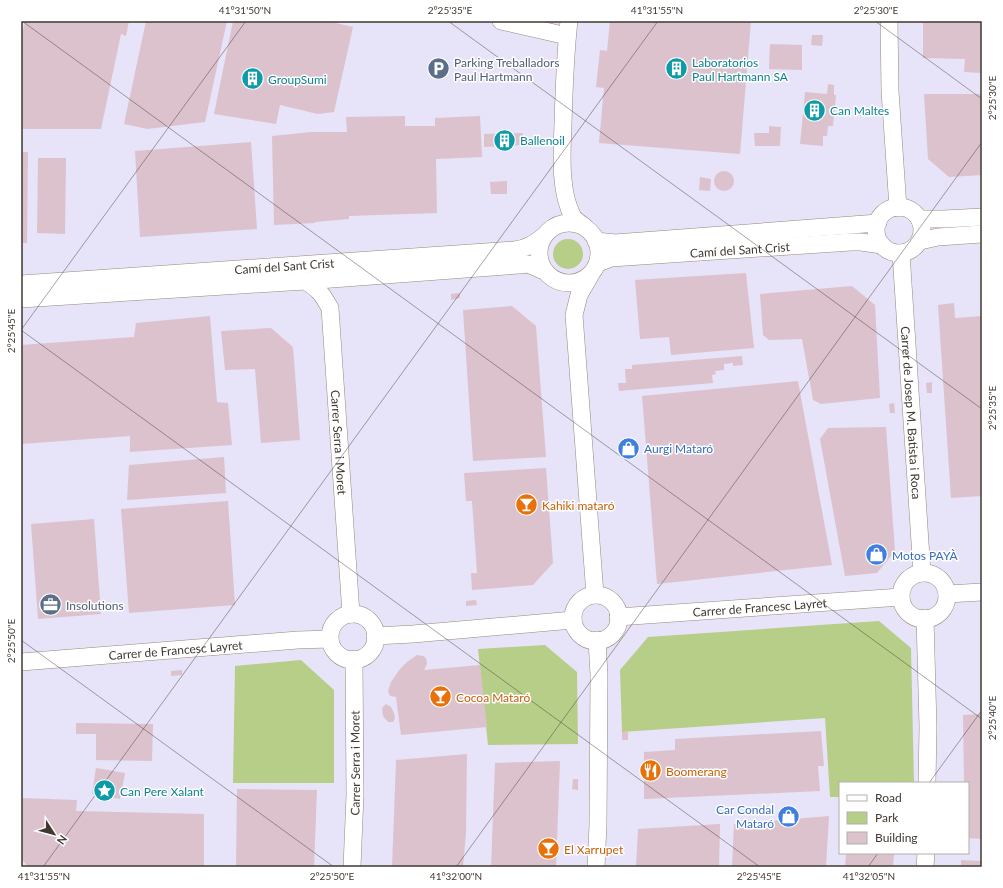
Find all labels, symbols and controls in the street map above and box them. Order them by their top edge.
text: 41°31'50"N [219,4,271,16]
text: 2°25'35"E [428,4,473,16]
text: 41°31'55"N [631,4,683,16]
text: 2°25'30"E [854,4,899,16]
place label: Parking Treballadors Paul Hartmann [454,55,560,84]
place label: Laboratorios Paul Hartmann SA [692,55,789,84]
parking icon: Parking Treballadors Paul Hartmann [426,56,452,82]
building icon: Laboratorios Paul Hartmann SA [663,56,689,82]
building icon: GroupSumi [240,66,266,92]
place label: GroupSumi [268,72,327,87]
text: 2°25'30"E [986,75,998,120]
building icon: Can Maltes [802,97,828,123]
place label: Can Maltes [830,103,889,118]
building icon: Ballenoil [491,127,517,153]
place label: Ballenoil [520,133,565,148]
street label: Camí del Sant Crist [689,239,791,260]
street label: Camí del Sant Crist [234,255,335,277]
text: 2°25'45"E [5,308,17,353]
street label: Carrer de Josep M. Batista i Roca [898,326,925,500]
text: 2°25'35"E [986,385,998,430]
street label: Carrer Serra i Moret [328,389,350,496]
shop icon: Aurgi Mataró [616,435,642,461]
place label: Aurgi Mataró [644,441,713,456]
bar icon: Kahiki mataró [514,492,540,518]
place label: Kahiki mataró [542,498,615,513]
shop icon: Motos PAYÀ [864,542,890,568]
place label: Motos PAYÀ [892,548,959,563]
office icon: Insolutions [38,592,64,618]
street label: Carrer de Francesc Layret [692,595,828,619]
place label: Insolutions [66,598,124,613]
text: 2°25'50"E [5,618,17,663]
street label: Carrer de Francesc Layret [108,637,244,663]
bar icon: Cocoa Mataró [427,684,453,710]
place label: Cocoa Mataró [456,690,530,705]
text: 2°25'40"E [986,695,998,740]
street label: Carrer Serra i Moret [347,710,363,816]
restaurant icon: Boomerang [637,758,663,784]
place label: Boomerang [666,764,727,779]
place icon: Can Pere Xalant [92,778,118,804]
legend [839,782,969,854]
place label: Can Pere Xalant [120,784,205,799]
text: Road [875,790,902,805]
place label: Car Condal Mataró [716,802,774,831]
shop icon: Car Condal Mataró [776,803,802,829]
text: Park [875,810,899,825]
north arrow [34,814,74,854]
text: Building [875,830,918,845]
text: N [55,833,70,847]
bar icon: El Xarrupet [536,836,562,862]
place label: El Xarrupet [564,842,624,857]
text: 41°31'55"N [18,870,70,882]
text: 2°25'50"E [310,870,355,882]
text: 41°32'00"N [430,870,482,882]
text: 2°25'45"E [737,870,782,882]
text: 41°32'05"N [843,870,895,882]

